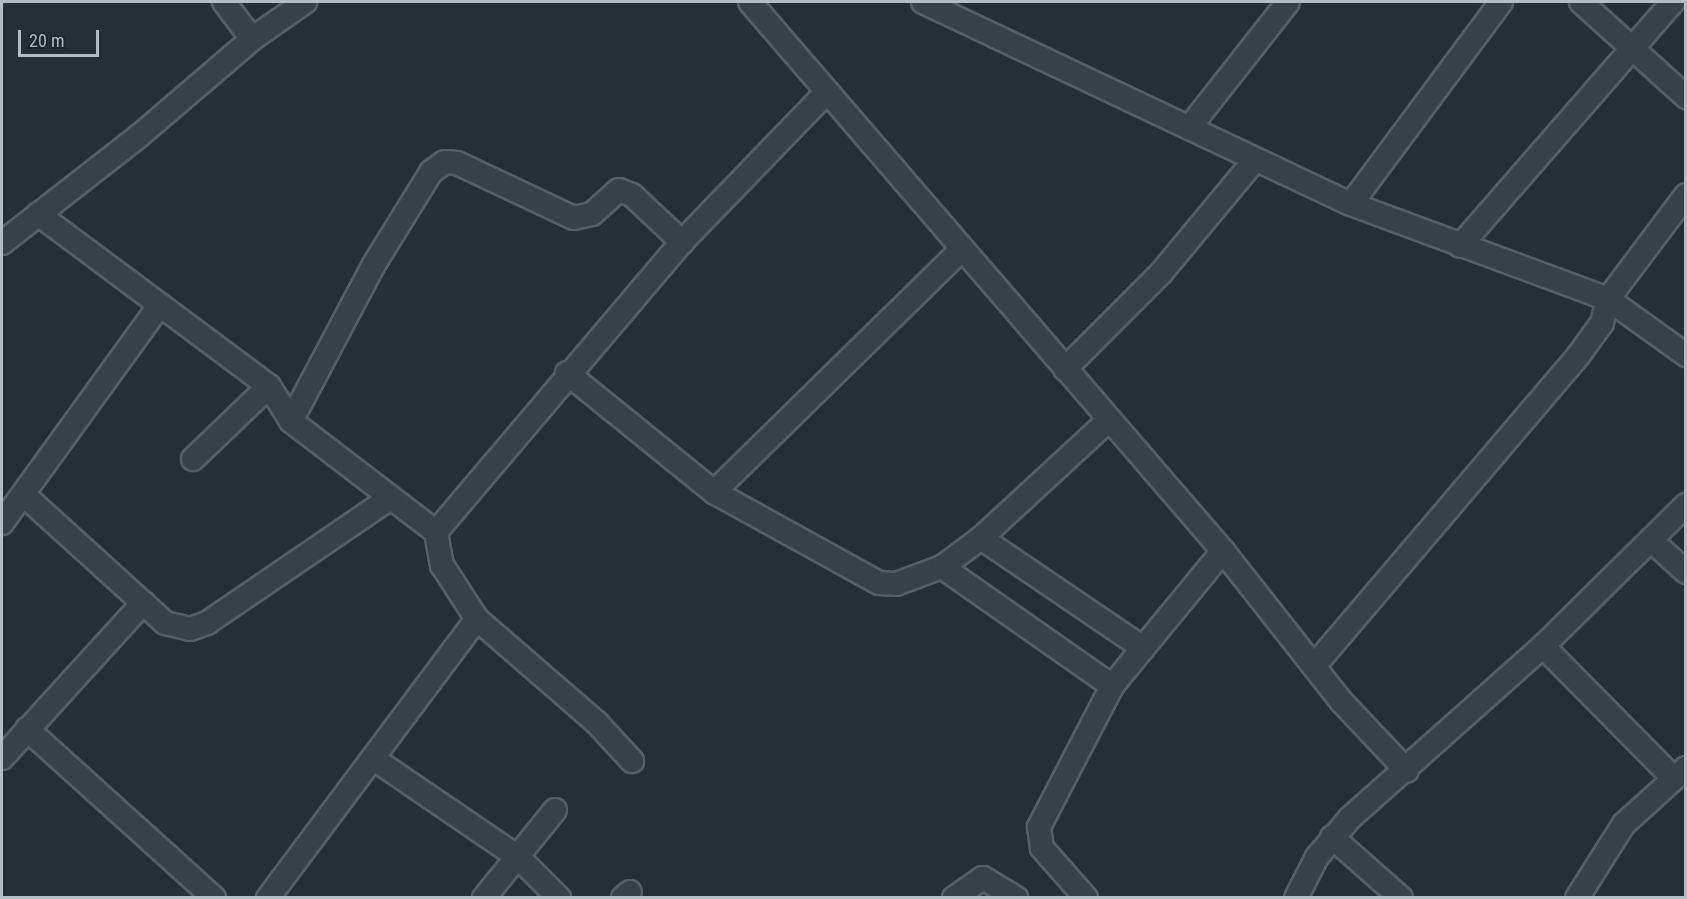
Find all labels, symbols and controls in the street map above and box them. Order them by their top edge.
scale bar [21,18,102,56]
text: 20 m [29,30,64,51]

